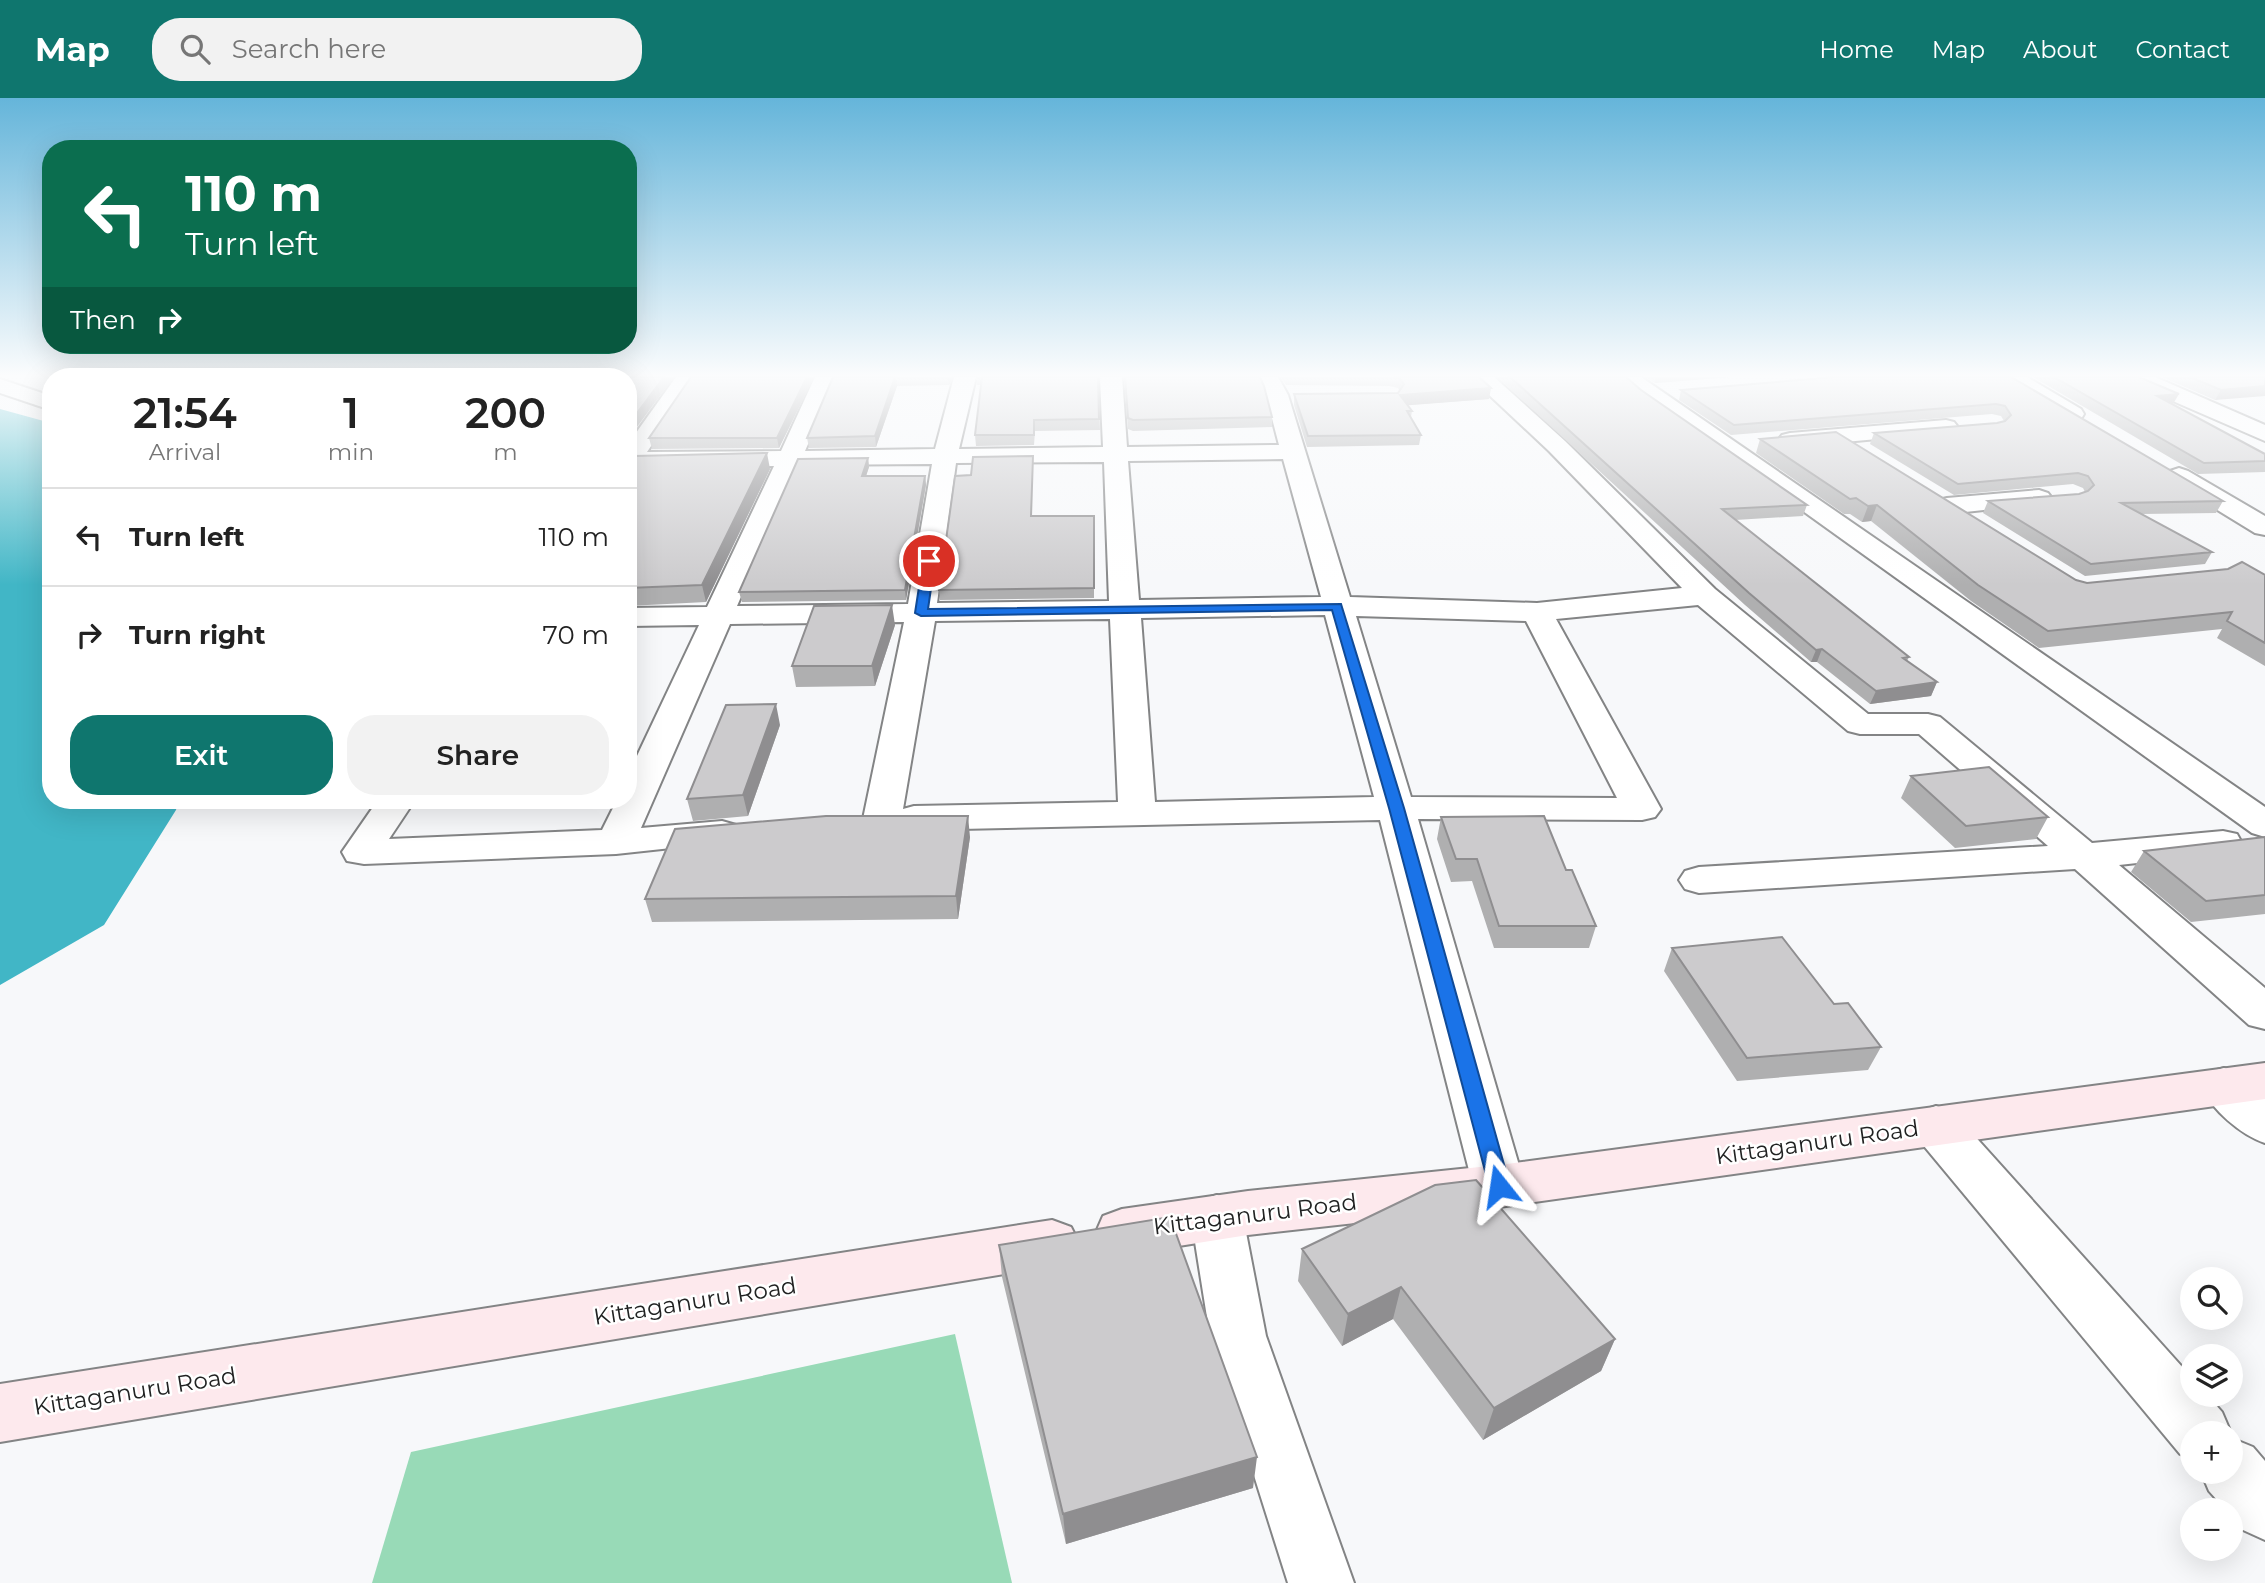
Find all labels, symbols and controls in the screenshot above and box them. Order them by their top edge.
search box [152,18,642,81]
text: Map [35,29,110,69]
icon: search [176,30,214,68]
text: Search here [232,33,386,65]
text: Home [1819,35,1894,64]
text: Map [1932,35,1985,64]
text: About [2023,35,2097,64]
text: Contact [2135,35,2230,64]
text: 110 m [185,164,322,223]
icon: left [70,168,161,259]
text: Turn left [185,224,319,263]
icon: right [150,301,188,339]
text: Then [70,304,136,336]
text: 21:54 [133,387,237,439]
text: 1 [343,387,359,439]
text: 200 [465,387,546,439]
text: Arrival [149,438,221,466]
text: min [328,438,374,466]
text: m [493,438,518,466]
icon: left [70,518,108,556]
text: Turn left [129,521,245,553]
text: 110 m [539,521,609,553]
pin [899,531,959,591]
icon: arrive [910,542,948,580]
icon: right [70,616,108,654]
text: Turn right [129,619,265,651]
text: 70 m [543,619,609,651]
button: Exit [70,715,333,795]
button: Share [347,715,609,795]
street label: Kittaganuru Road [1714,1114,1920,1170]
position arrow [1462,1149,1536,1223]
street label: Kittaganuru Road [1152,1188,1358,1240]
map controls [2180,1267,2243,1561]
button: search [2180,1267,2243,1330]
street label: Kittaganuru Road [592,1271,798,1331]
button: layers [2180,1344,2243,1407]
street label: Kittaganuru Road [32,1361,238,1421]
button: + [2180,1421,2243,1484]
button: − [2180,1498,2243,1561]

